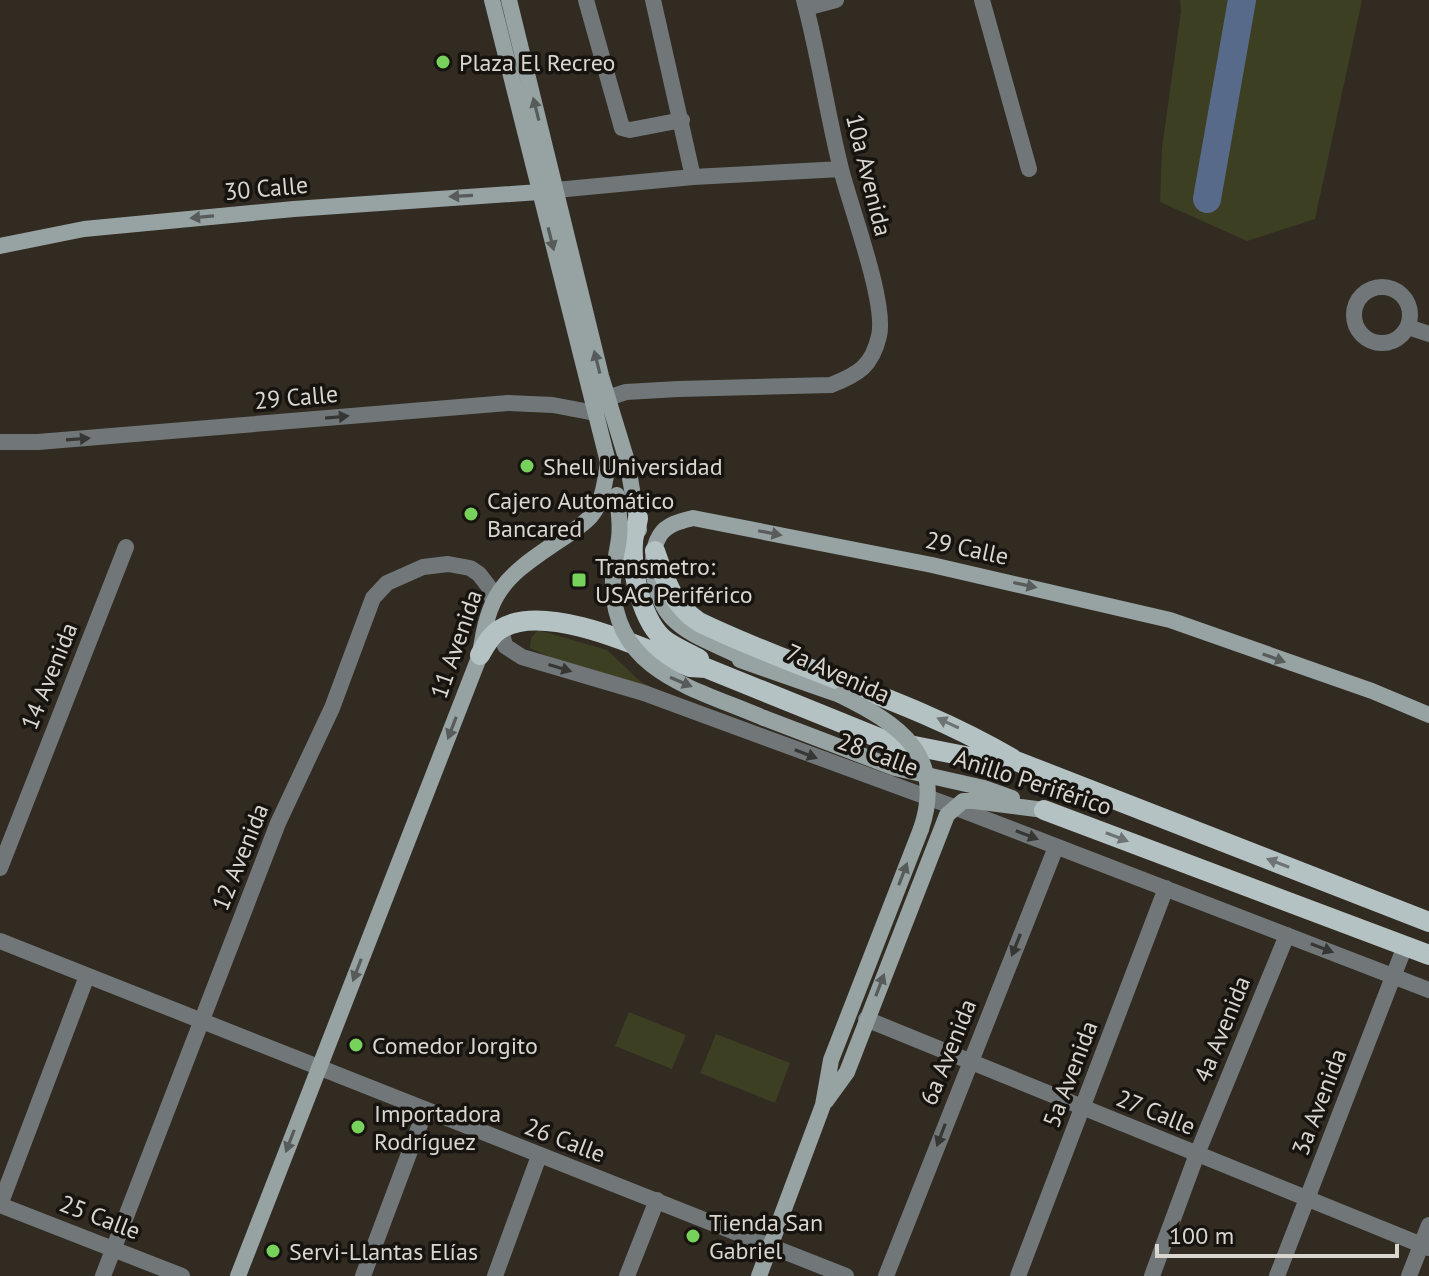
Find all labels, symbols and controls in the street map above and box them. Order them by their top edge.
place label: Plaza El Recreo [459,47,615,78]
marker: Plaza El Recreo [434,53,452,71]
one-way arrow [529,96,542,121]
street label: 10a Avenida [839,111,899,239]
street label: 30 Calle [223,169,309,207]
one-way arrow [448,190,473,203]
one-way arrow [189,211,214,224]
one-way arrow [545,226,557,251]
one-way arrow [591,349,603,374]
street label: 29 Calle [253,378,339,416]
one-way arrow [325,410,350,423]
one-way arrow [66,432,91,445]
place label: Shell Universidad [543,451,723,482]
marker: Shell Universidad [518,457,536,475]
place label: Cajero Automático Bancared [487,485,674,544]
marker: Cajero Automático Bancared [462,505,480,523]
street label: 29 Calle [923,524,1011,572]
one-way arrow [758,528,783,540]
place label: Transmetro: USAC Periférico [595,551,753,610]
marker: Transmetro: USAC Periférico [570,571,588,589]
one-way arrow [1012,579,1037,592]
street label: 11 Avenida [423,586,489,702]
street label: 14 Avenida [13,618,85,734]
street label: 7a Avenida [781,636,895,710]
one-way arrow [1262,652,1286,665]
one-way arrow [549,662,573,675]
one-way arrow [669,676,693,689]
one-way arrow [445,716,458,740]
one-way arrow [936,717,960,730]
street label: 28 Calle [833,725,923,783]
street label: Anillo Periférico [950,742,1116,822]
one-way arrow [794,748,818,760]
street label: 12 Avenida [204,799,276,915]
one-way arrow [1015,829,1039,842]
one-way arrow [1105,831,1129,844]
one-way arrow [1266,856,1290,869]
one-way arrow [897,862,910,886]
one-way arrow [1010,933,1023,957]
one-way arrow [1310,942,1334,955]
one-way arrow [350,958,363,982]
street label: 4a Avenida [1187,971,1257,1087]
one-way arrow [873,973,886,997]
street label: 6a Avenida [913,994,983,1110]
street label: 5a Avenida [1036,1016,1104,1132]
place label: Comedor Jorgito [372,1030,538,1061]
marker: Comedor Jorgito [347,1036,365,1054]
street label: 3a Avenida [1285,1044,1353,1160]
street label: 27 Calle [1112,1082,1200,1142]
place label: Importadora Rodríguez [374,1098,501,1157]
street label: 26 Calle [520,1110,610,1170]
marker: Importadora Rodríguez [349,1118,367,1136]
one-way arrow [934,1123,947,1147]
one-way arrow [283,1129,296,1153]
street label: 25 Calle [55,1187,145,1247]
place label: Tienda San Gabriel [709,1207,823,1266]
scale bar [1157,1208,1397,1258]
text: 100 m [1169,1220,1234,1251]
marker: Tienda San Gabriel [684,1227,702,1245]
place label: Servi-Llantas Elías [289,1236,478,1267]
marker: Servi-Llantas Elías [264,1242,282,1260]

